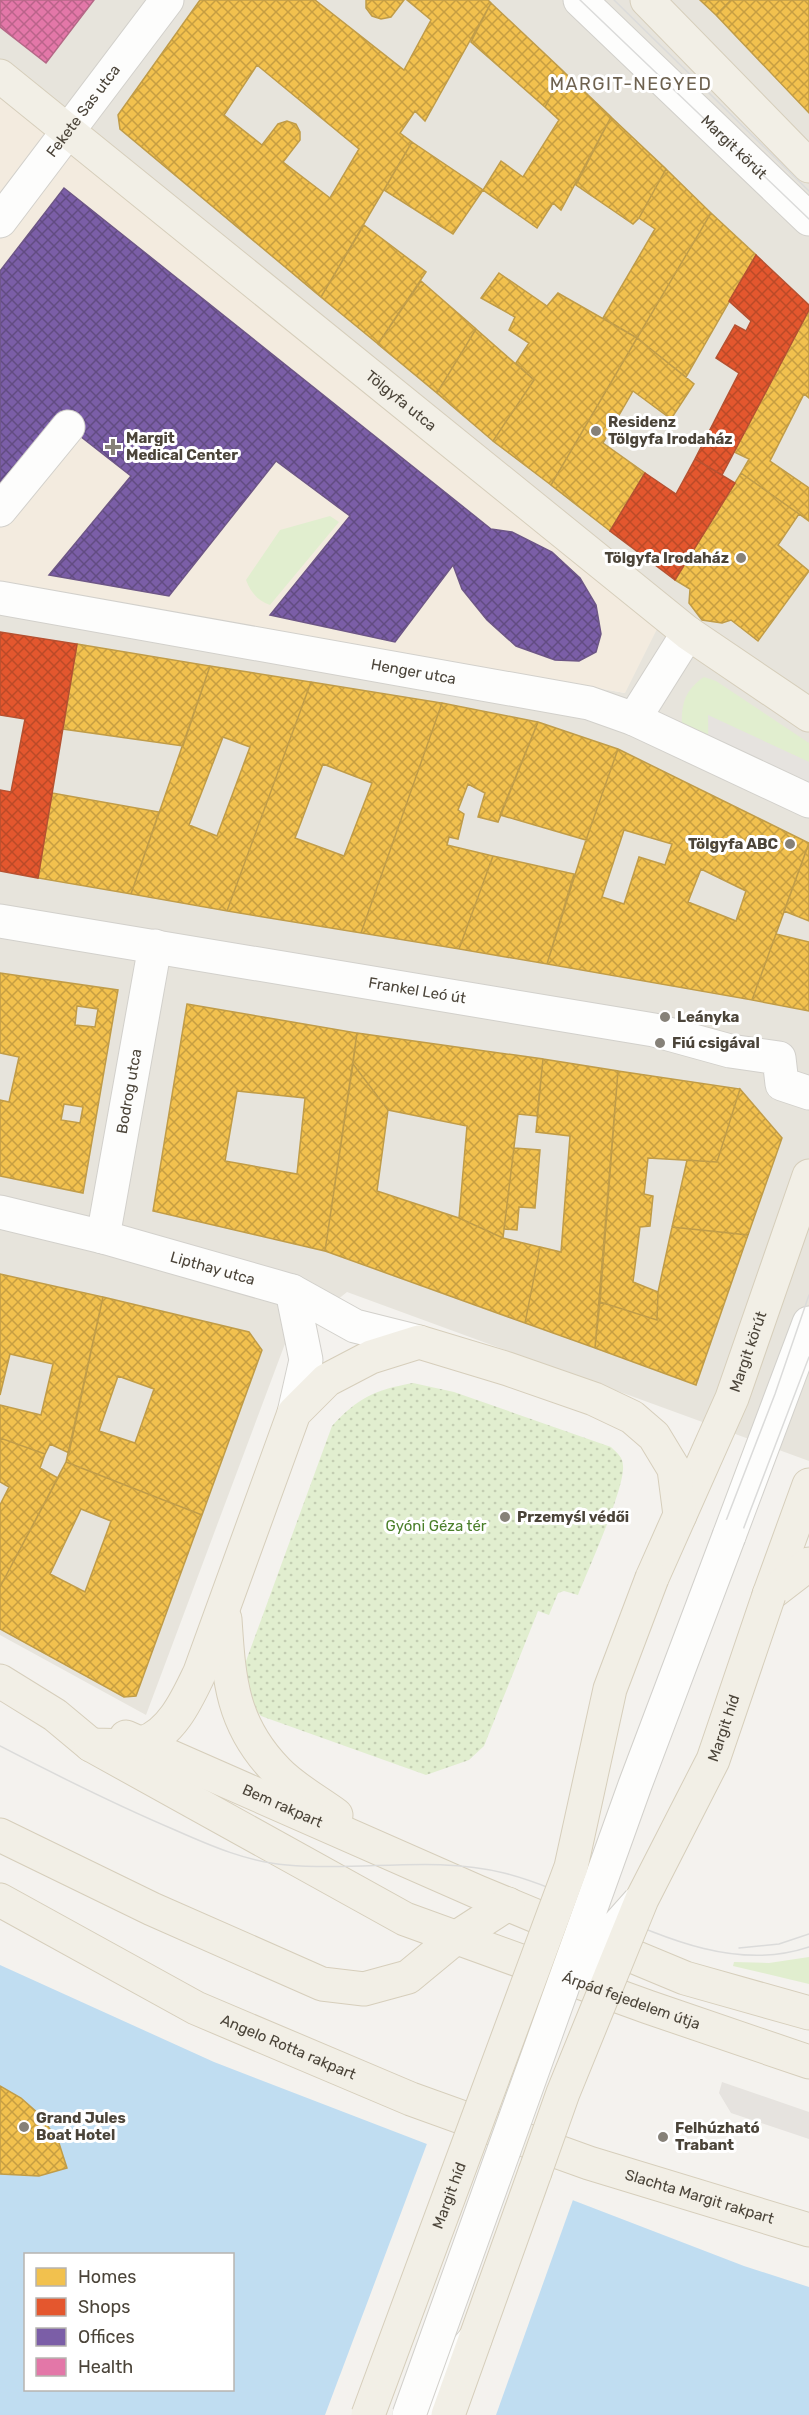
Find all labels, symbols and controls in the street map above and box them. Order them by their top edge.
street label: Fekete Sas utca [43,61,124,161]
district label: MARGIT-NEGYED [550,73,712,95]
street label: Margit körút [697,111,771,183]
street label: Tölgyfa utca [362,367,440,435]
place label: Residenz Tölgyfa Irodaház [608,413,733,448]
marker: Residenz Tölgyfa Irodaház [589,424,603,438]
place label: Margit Medical Center [126,429,238,464]
marker: Margit Medical Center [104,438,122,456]
place label: Tölgyfa Irodaház [604,549,729,567]
marker: Tölgyfa Irodaház [734,551,748,565]
street label: Henger utca [370,655,457,688]
place label: Tölgyfa ABC [688,835,778,853]
marker: Tölgyfa ABC [783,837,797,851]
street label: Frankel Leó út [367,974,467,1008]
place label: Leányka [677,1008,740,1026]
marker: Leányka [658,1010,672,1024]
place label: Fiú csigával [672,1034,760,1052]
marker: Fiú csigával [653,1036,667,1050]
street label: Bodrog utca [113,1047,145,1135]
street label: Lipthay utca [168,1248,257,1289]
street label: Margit körút [726,1309,770,1395]
place label: Przemyśl védői [517,1508,629,1526]
marker: Przemyśl védői [498,1510,512,1524]
park label: Gyóni Géza tér [385,1517,487,1535]
street label: Margit híd [704,1692,744,1764]
street label: Bem rakpart [240,1780,326,1832]
street label: Árpád fejedelem útja [560,1968,703,2033]
street label: Angelo Rotta rakpart [218,2011,359,2084]
place label: Grand Jules Boat Hotel [36,2109,126,2144]
place label: Felhúzható Trabant [675,2119,760,2154]
marker: Grand Jules Boat Hotel [17,2120,31,2134]
marker: Felhúzható Trabant [656,2130,670,2144]
street label: Margit híd [429,2160,470,2231]
street label: Slachta Margit rakpart [623,2166,776,2228]
legend [24,2253,234,2391]
text: Homes [78,2266,136,2288]
text: Shops [78,2296,130,2318]
text: Offices [78,2326,135,2348]
text: Health [78,2356,133,2378]

